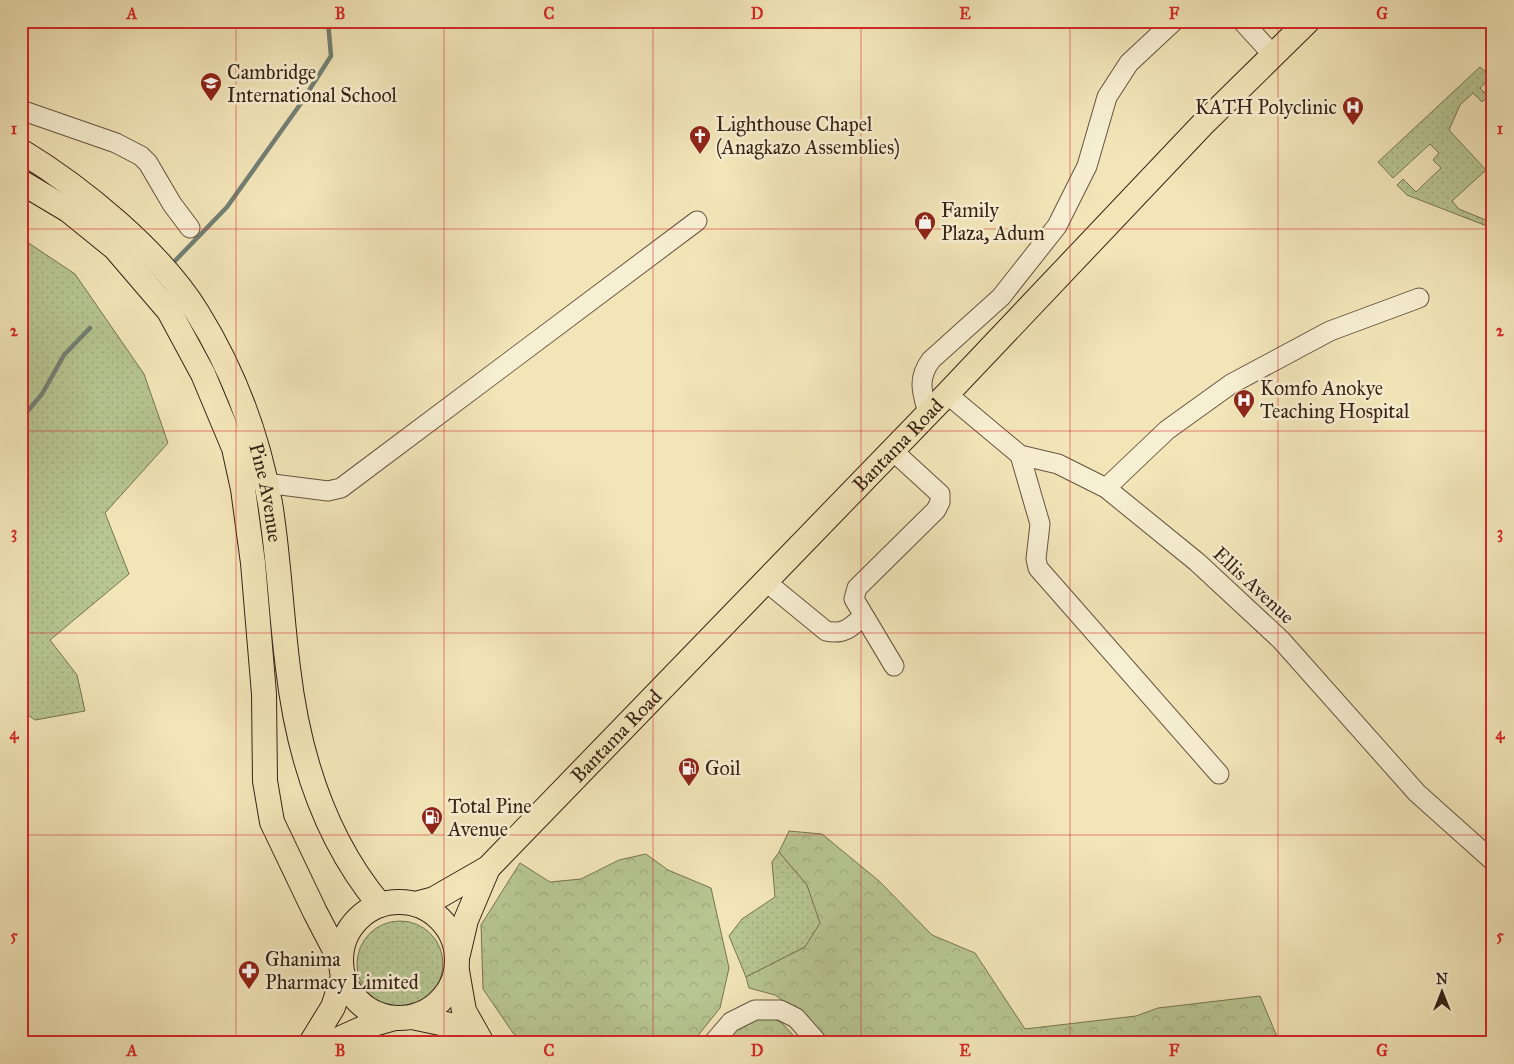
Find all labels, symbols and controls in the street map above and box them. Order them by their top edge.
text: A [126,4,138,23]
text: B [335,4,345,23]
text: C [544,4,555,23]
text: D [751,4,764,23]
text: E [959,4,971,23]
text: F [1169,4,1180,23]
text: G [1376,4,1388,23]
place label: Cambridge International School [227,60,398,107]
school or university icon: Cambridge International School [199,71,223,102]
place label: KATH Polyclinic [1195,95,1337,119]
hospital icon: KATH Polyclinic [1341,95,1365,126]
place label: Lighthouse Chapel (Anagkazo Assemblies) [716,112,900,160]
text: 1 [11,119,18,138]
text: 1 [1497,119,1504,138]
church icon: Lighthouse Chapel (Anagkazo Assemblies) [688,124,712,155]
place label: Family Plaza, Adum [941,198,1045,245]
shop icon: Family Plaza, Adum [913,210,937,241]
text: 2 [10,321,19,340]
text: 2 [1496,321,1505,340]
place label: Komfo Anokye Teaching Hospital [1260,376,1410,424]
hospital icon: Komfo Anokye Teaching Hospital [1232,388,1256,419]
street label: Bantama Road [847,393,948,496]
street label: Pine Avenue [244,440,287,543]
text: 3 [11,523,17,543]
text: 3 [1497,523,1503,543]
street label: Ellis Avenue [1208,541,1300,629]
street label: Bantama Road [566,684,666,787]
text: 4 [10,724,20,744]
text: 4 [1496,724,1506,744]
fuel station icon: Goil [677,756,701,787]
place label: Goil [705,756,741,780]
place label: Total Pine Avenue [447,794,532,841]
fuel station icon: Total Pine Avenue [420,805,444,836]
text: 5 [10,926,18,945]
text: 5 [1496,926,1504,945]
place label: Ghanima Pharmacy Limited [265,947,419,994]
pharmacy icon: Ghanima Pharmacy Limited [237,959,261,990]
north arrow [1416,966,1466,1016]
text: N [1436,971,1448,988]
text: A [126,1041,138,1060]
text: B [335,1041,345,1060]
text: C [544,1041,555,1060]
text: D [751,1041,764,1060]
text: E [959,1041,971,1060]
text: F [1169,1041,1180,1060]
text: G [1376,1041,1388,1060]

